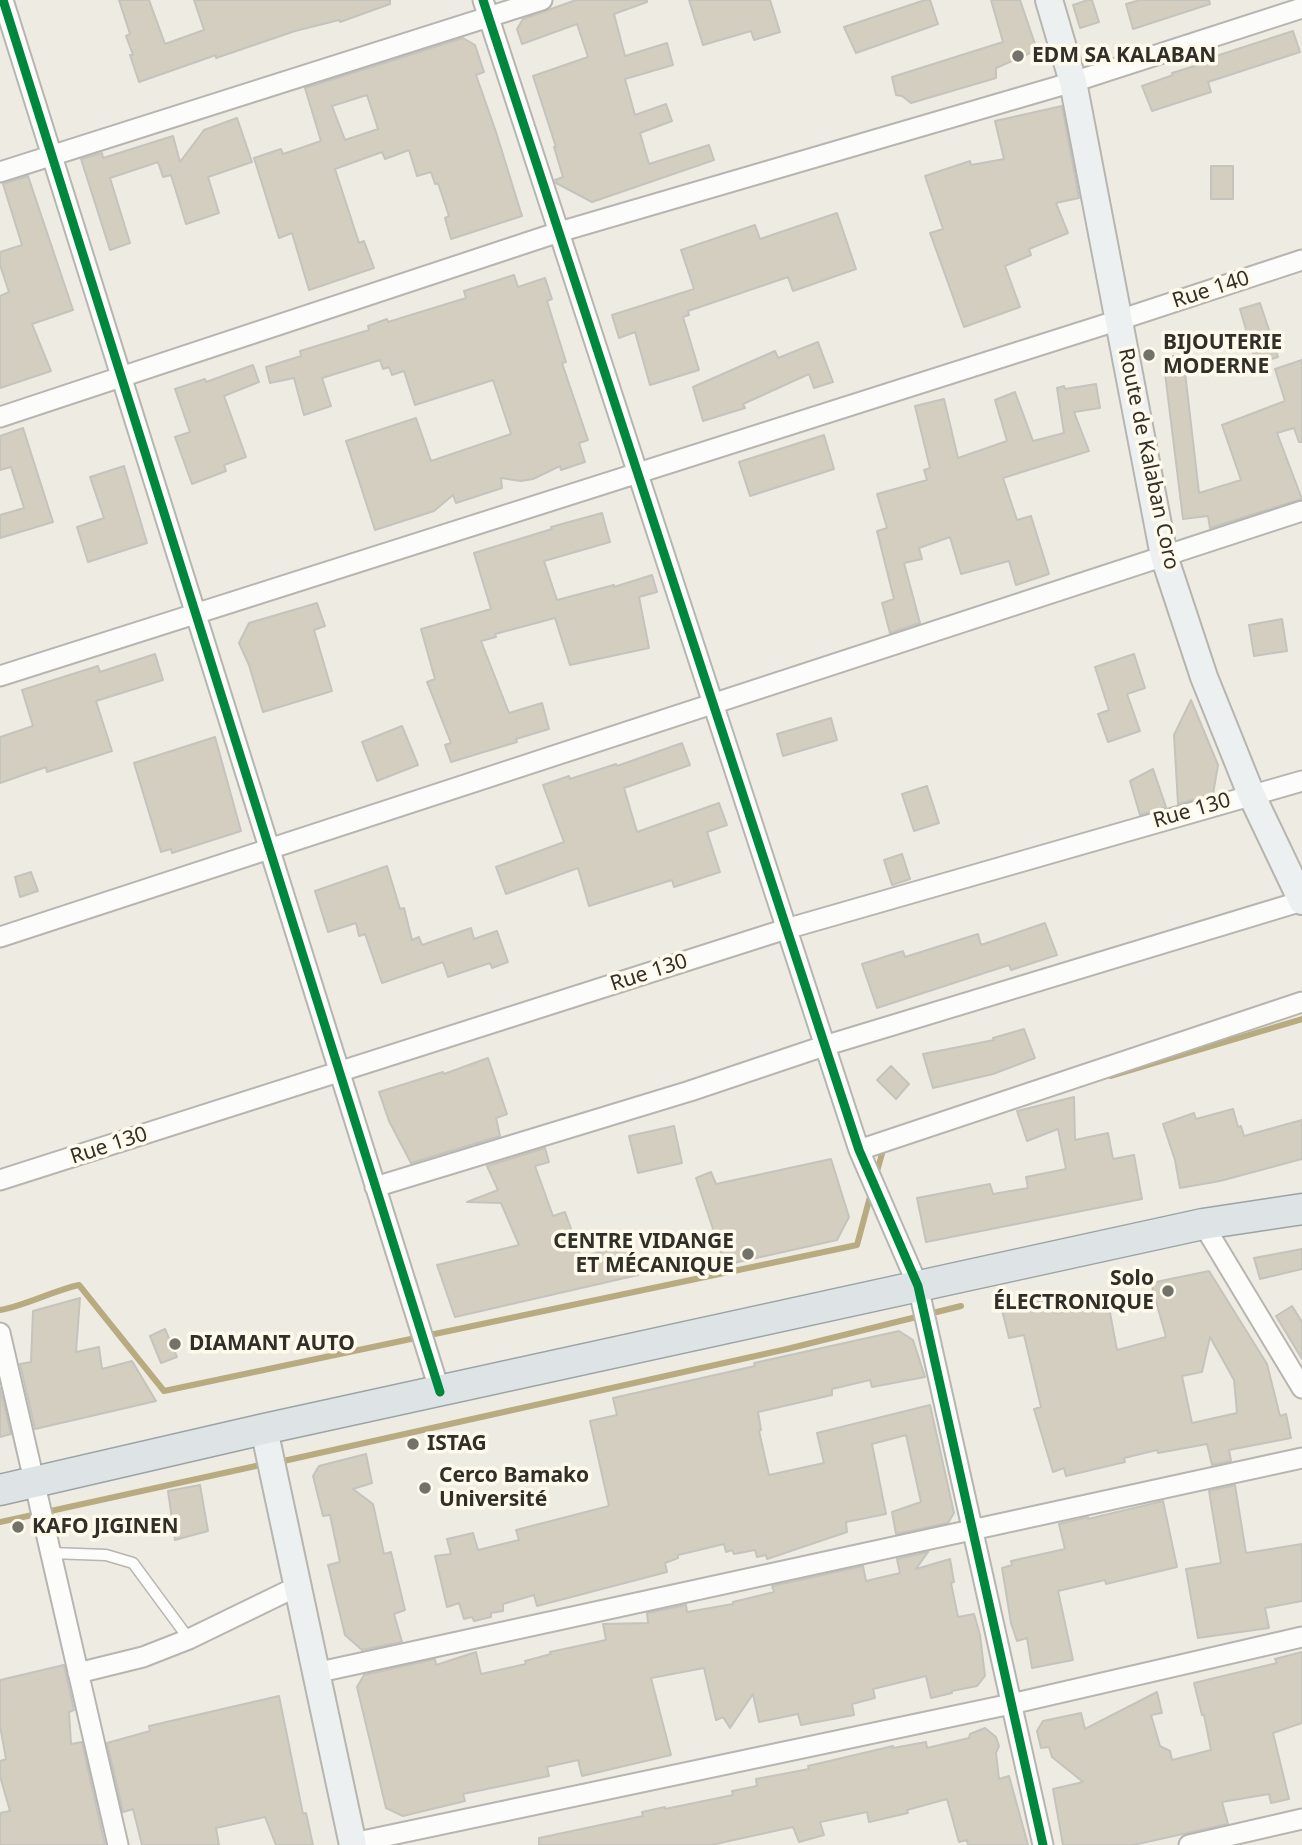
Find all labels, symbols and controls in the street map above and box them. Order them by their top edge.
place label: EDM SA KALABAN [1032,43,1216,69]
marker: EDM SA KALABAN [1010,48,1026,64]
street label: Rue 140 [1169,266,1253,314]
place label: BIJOUTERIE MODERNE [1163,330,1282,380]
street label: Route de Kalaban Coro [1112,346,1184,572]
marker: BIJOUTERIE MODERNE [1141,347,1157,363]
street label: Rue 130 [1150,788,1234,834]
street label: Rue 130 [607,949,691,997]
street label: Rue 130 [67,1122,151,1170]
place label: CENTRE VIDANGE ET MÉCANIQUE [553,1229,734,1279]
marker: CENTRE VIDANGE ET MÉCANIQUE [740,1246,756,1262]
place label: Solo ÉLECTRONIQUE [993,1266,1154,1316]
marker: Solo ÉLECTRONIQUE [1160,1283,1176,1299]
place label: DIAMANT AUTO [189,1331,355,1357]
marker: DIAMANT AUTO [167,1336,183,1352]
place label: ISTAG [427,1431,487,1457]
marker: ISTAG [405,1436,421,1452]
place label: Cerco Bamako Université [439,1463,589,1513]
marker: Cerco Bamako Université [417,1480,433,1496]
place label: KAFO JIGINEN [32,1514,178,1540]
marker: KAFO JIGINEN [10,1519,26,1535]

